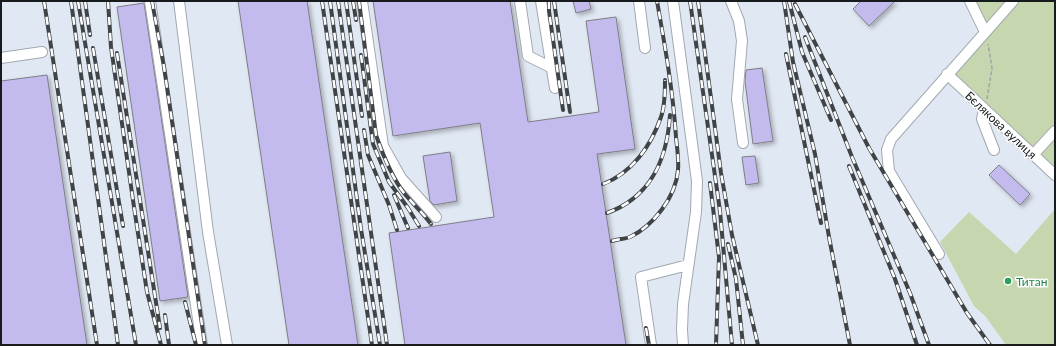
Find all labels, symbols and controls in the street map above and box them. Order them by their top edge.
street label: Бєлякова вулиця [962,88,1040,162]
place label: Титан [1016,274,1047,289]
marker: Титан [1003,276,1013,286]

